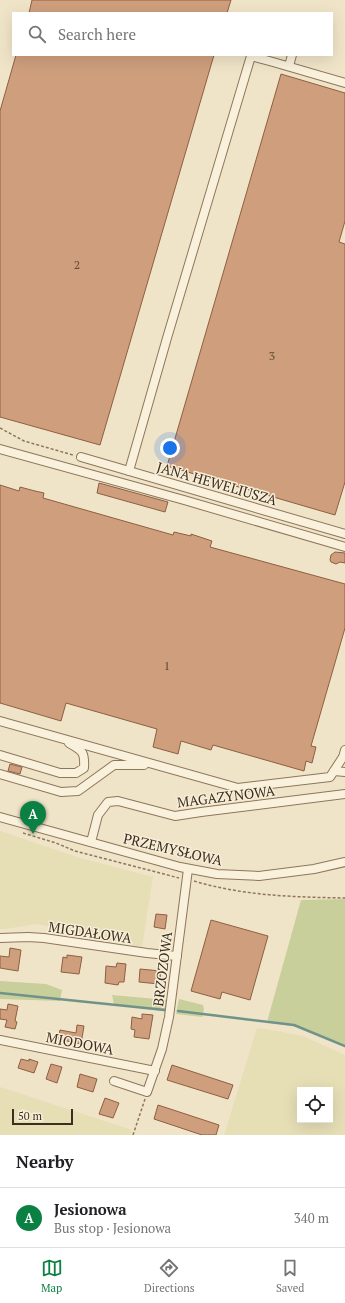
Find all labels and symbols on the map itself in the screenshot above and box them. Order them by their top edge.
house number: 2 [74,257,80,272]
house number: 3 [269,348,275,363]
your location [160,438,180,458]
street label: JANA HEWELIUSZA [155,457,280,509]
house number: 1 [164,658,170,673]
street label: MAGAZYNOWA [176,781,277,811]
pin: A [20,801,46,834]
street label: PRZEMYSŁOWA [122,828,225,870]
street label: MIGDAŁOWA [47,917,133,947]
street label: BRZOZOWA [148,930,176,1007]
street label: MIODOWA [45,1027,116,1059]
scale bar [12,1107,73,1126]

